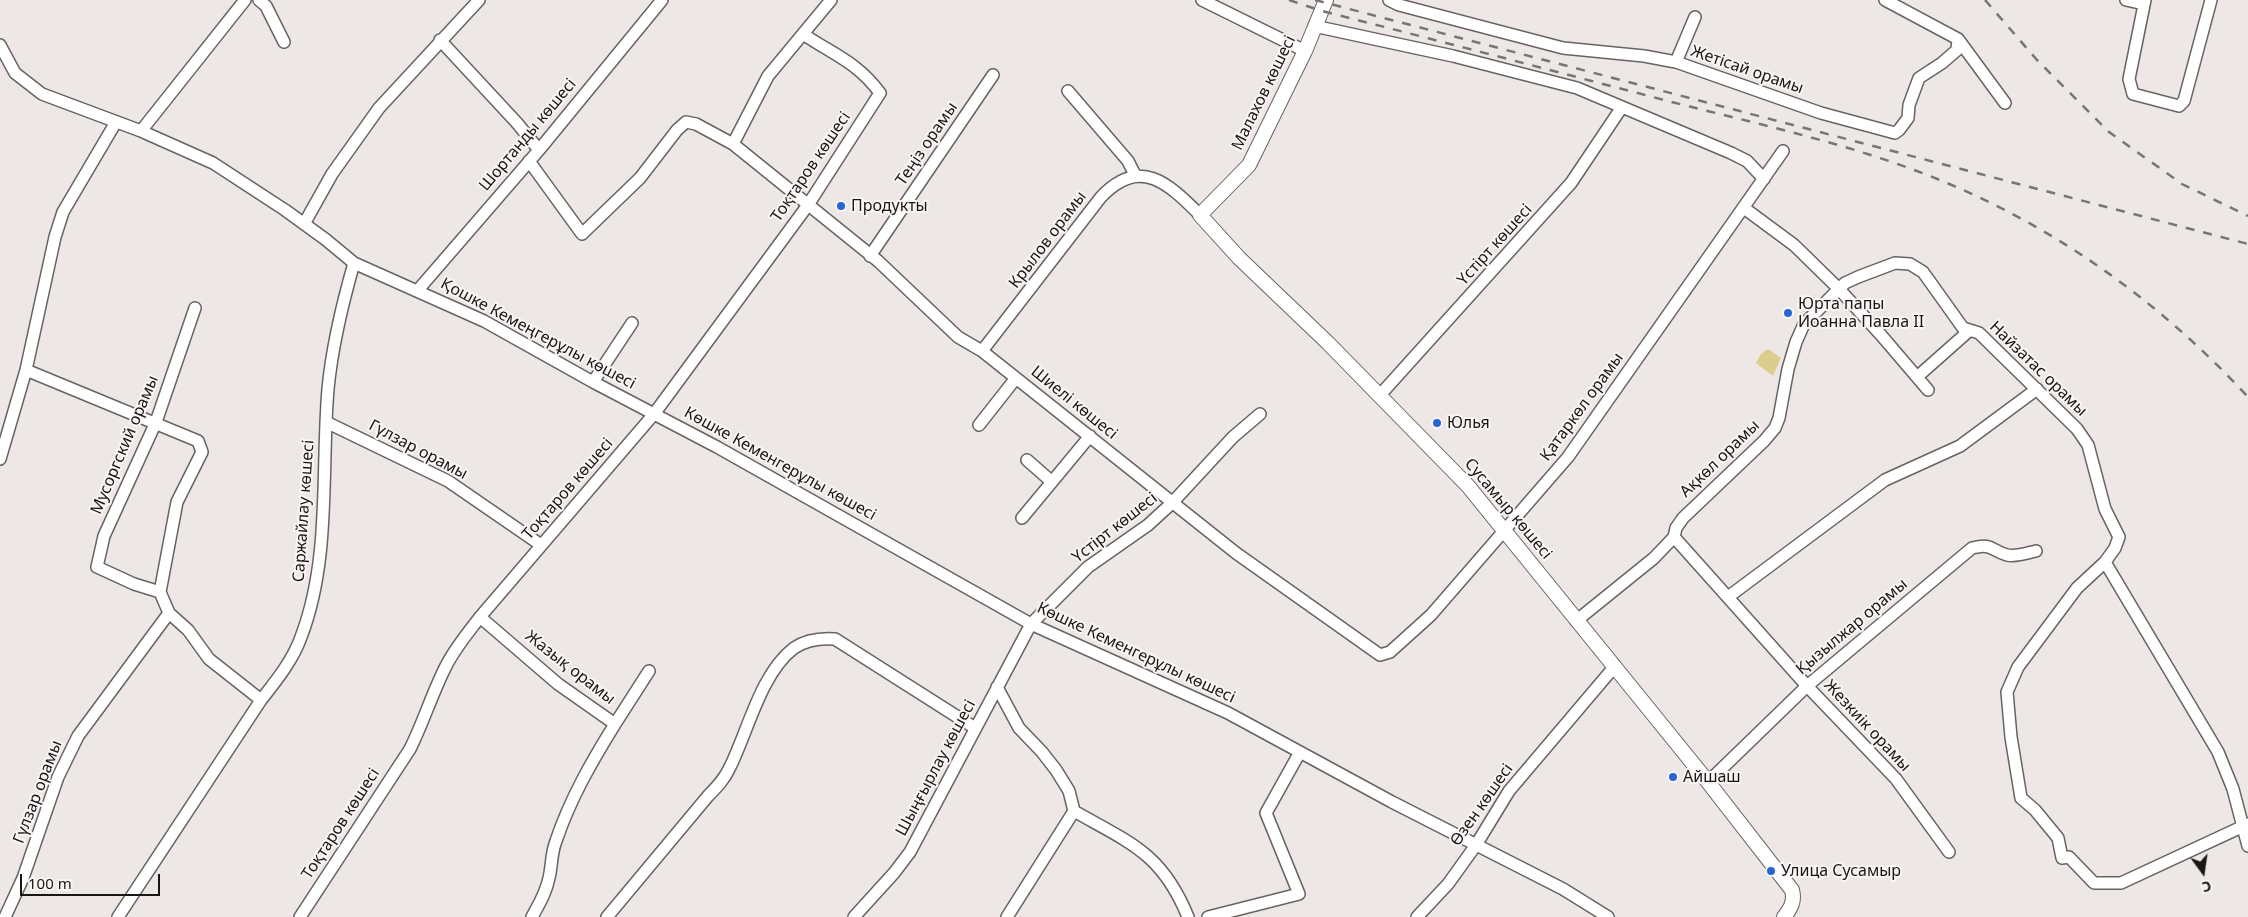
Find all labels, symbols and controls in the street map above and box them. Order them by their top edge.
street label: Малахов көшесі [1228,33,1300,153]
street label: Жетісай орамы [1688,42,1806,98]
street label: Шортанды көшесі [475,75,581,195]
street label: Теңіз орамы [892,99,962,189]
street label: Тоқтаров көшесі [767,108,855,226]
street label: Крылов орамы [1005,188,1091,292]
place label: Продукты [851,196,928,216]
marker: Продукты [835,200,847,212]
street label: Үстірт көшесі [1454,200,1536,290]
street label: Қошке Кемеңгерұлы көшесі [437,274,639,394]
place label: Юрта папы Иоанна Павла II [1798,294,1924,332]
marker: Юрта папы Иоанна Павла II [1782,307,1794,319]
street label: Найзатас орамы [1985,318,2091,420]
street label: Қатаркөл орамы [1536,349,1628,465]
street label: Шиелі көшесі [1027,362,1121,444]
street label: Мусоргский орамы [87,373,163,517]
street label: Көшке Кеменгерұлы көшесі [681,403,879,525]
place label: Юлья [1447,413,1490,433]
street label: Гүлзар орамы [365,416,471,484]
street label: Ақкөл орамы [1676,416,1764,502]
marker: Юлья [1431,417,1443,429]
street label: Тоқтаров көшесі [519,434,617,544]
street label: Саржайлау көшесі [289,439,319,583]
street label: Сусамыр көшесі [1460,455,1556,563]
street label: Үстірт көшесі [1069,489,1161,567]
street label: Қызылжар орамы [1792,575,1912,679]
street label: Көшке Кеменгерұлы көшесі [1034,599,1238,707]
street label: Жазық орамы [521,627,619,709]
street label: Жезкиік орамы [1820,676,1914,776]
street label: Шыңғырлау көшесі [892,697,980,839]
street label: Гүлзар орамы [10,738,66,846]
street label: Өзен көшесі [1447,760,1517,850]
street label: Тоқтаров көшесі [298,765,384,883]
place label: Айшаш [1683,767,1741,787]
marker: Айшаш [1667,771,1679,783]
north arrow [2178,847,2228,897]
place label: Улица Сусамыр [1781,861,1901,881]
scale bar [22,864,162,896]
marker: Улица Сусамыр [1765,865,1777,877]
text: 100 m [28,873,72,893]
text: С [2200,877,2213,897]

